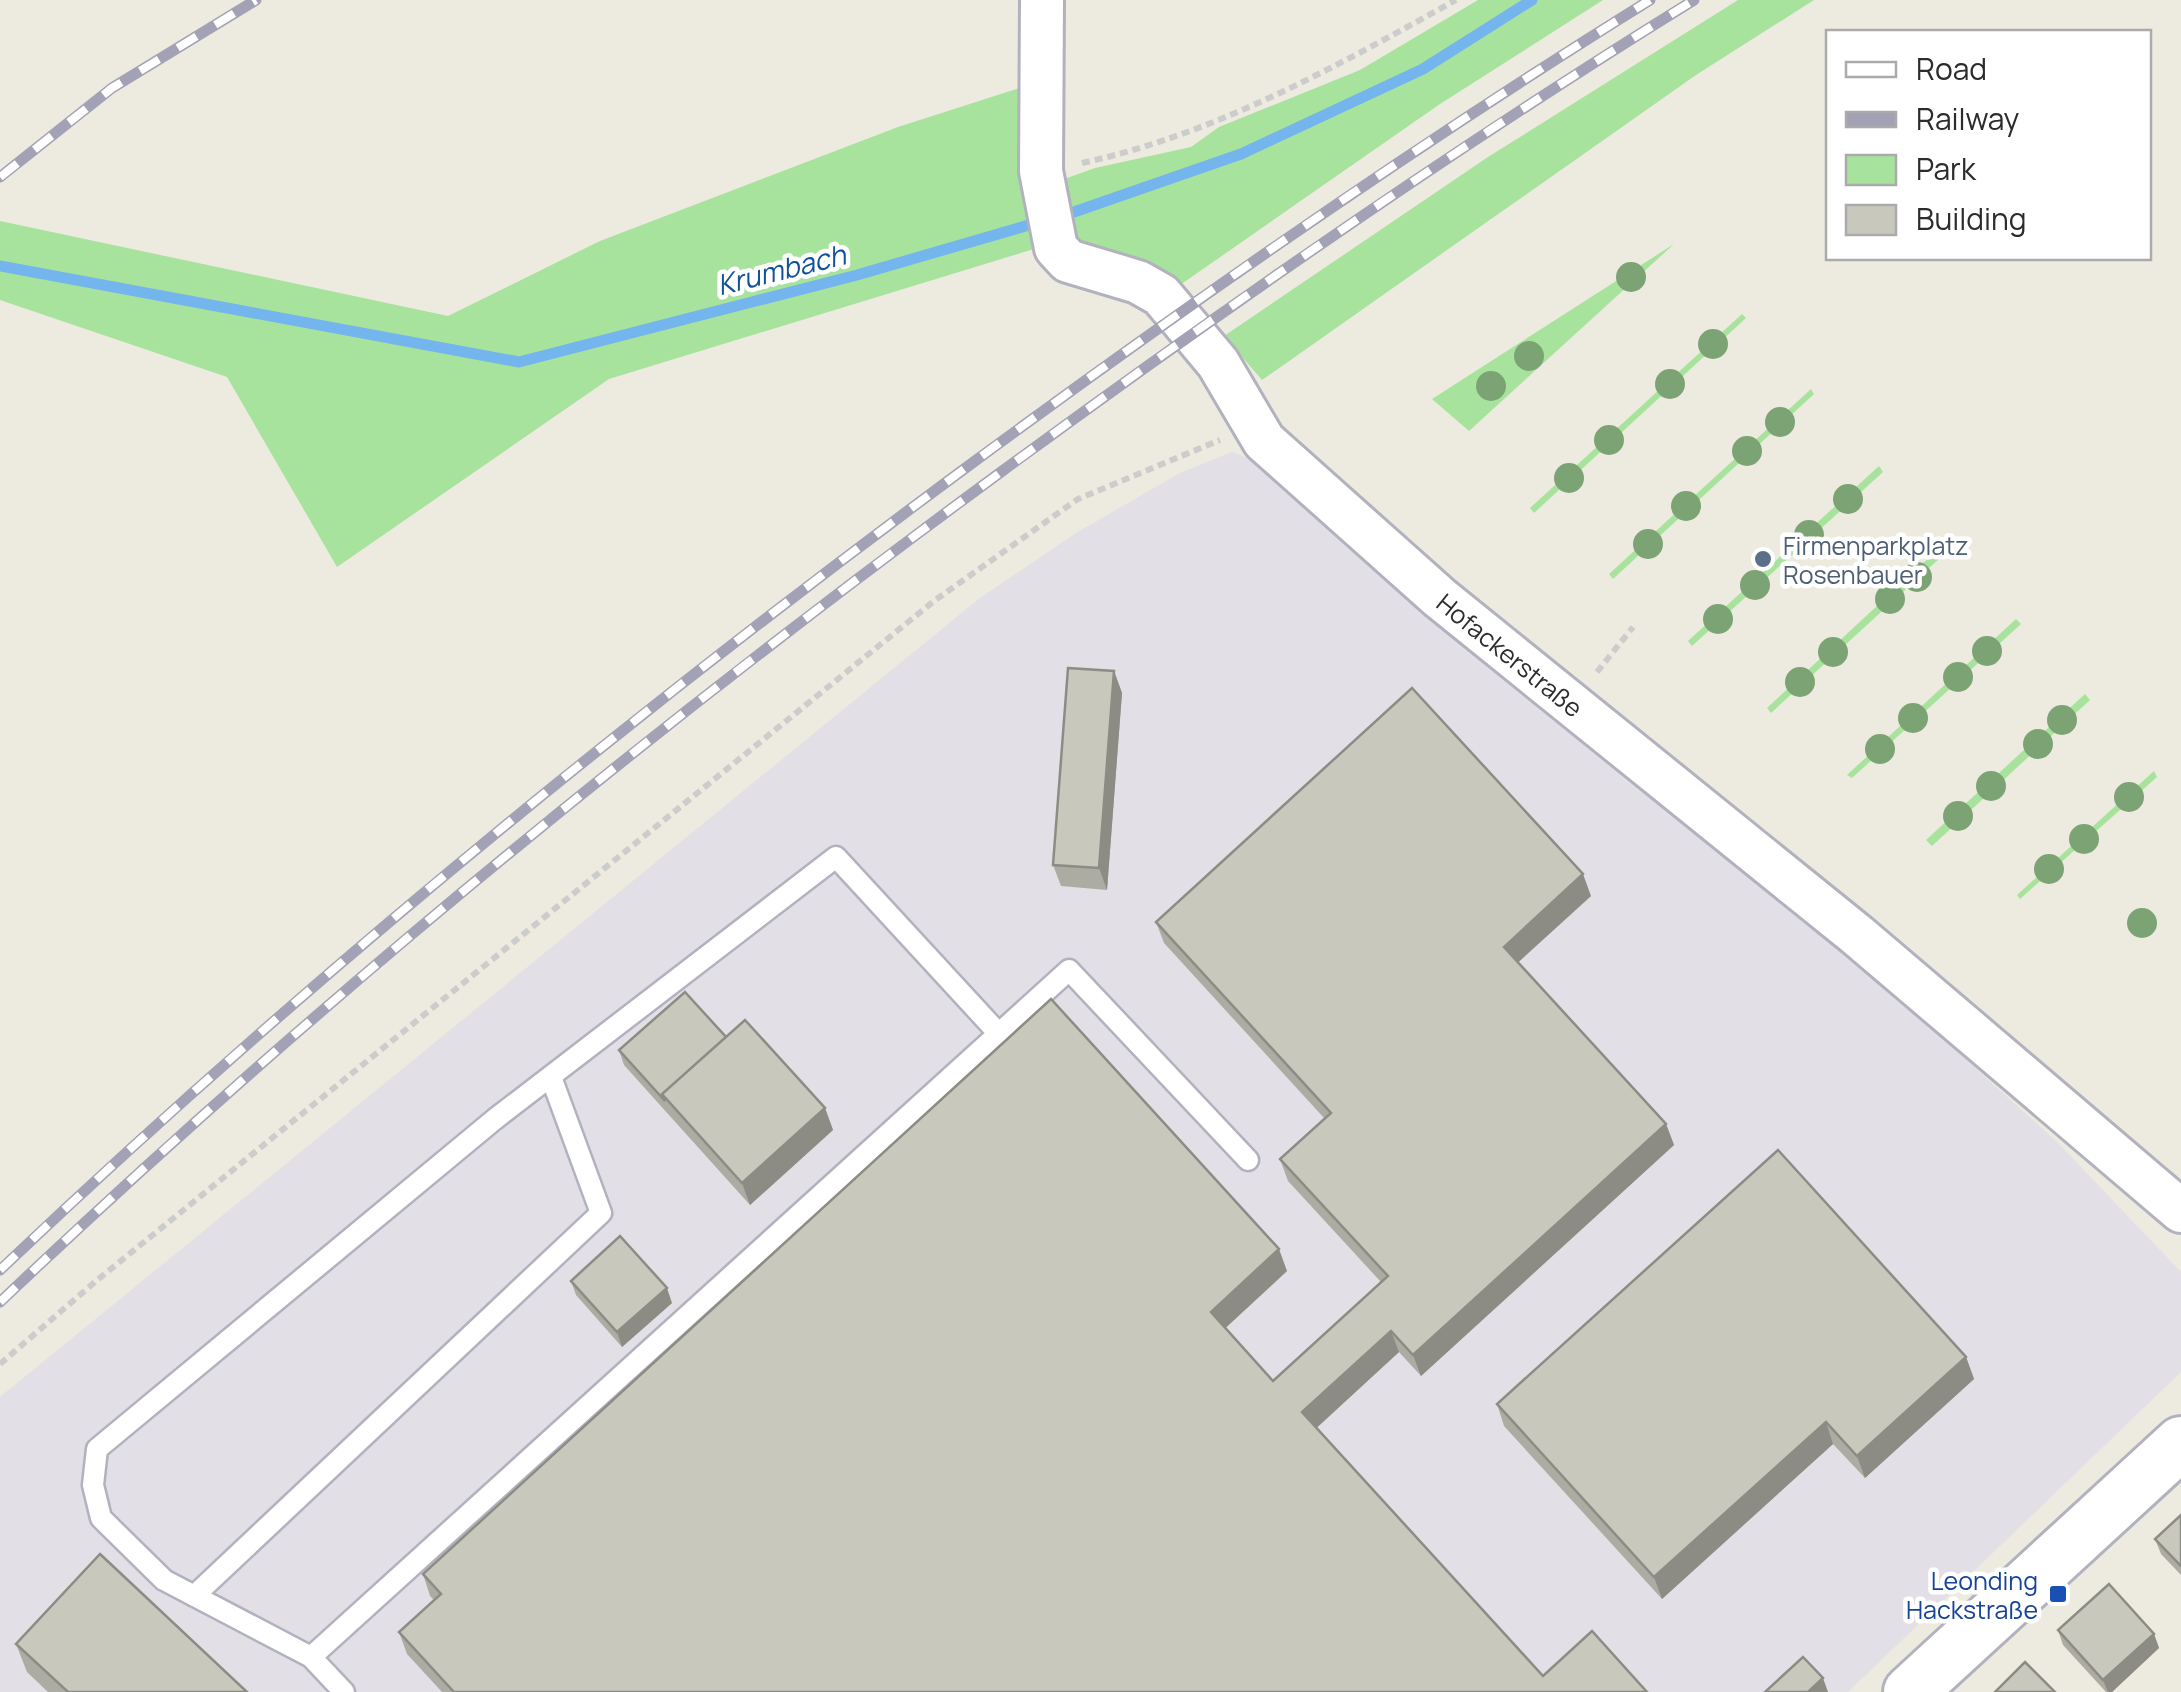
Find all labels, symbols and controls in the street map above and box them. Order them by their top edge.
legend [1826,30,2151,260]
text: Road [1916,48,1987,89]
text: Railway [1916,98,2019,139]
text: Park [1916,148,1977,189]
text: Building [1916,198,2027,239]
water label: Krumbach [713,234,851,303]
place label: Firmenparkplatz Rosenbauer [1783,528,1969,592]
marker: Firmenparkplatz Rosenbauer [1752,548,1774,570]
street label: Hofackerstraße [1430,585,1591,724]
place label: Leonding Hackstraße [1906,1563,2038,1627]
marker: Leonding Hackstraße [2047,1583,2069,1605]

